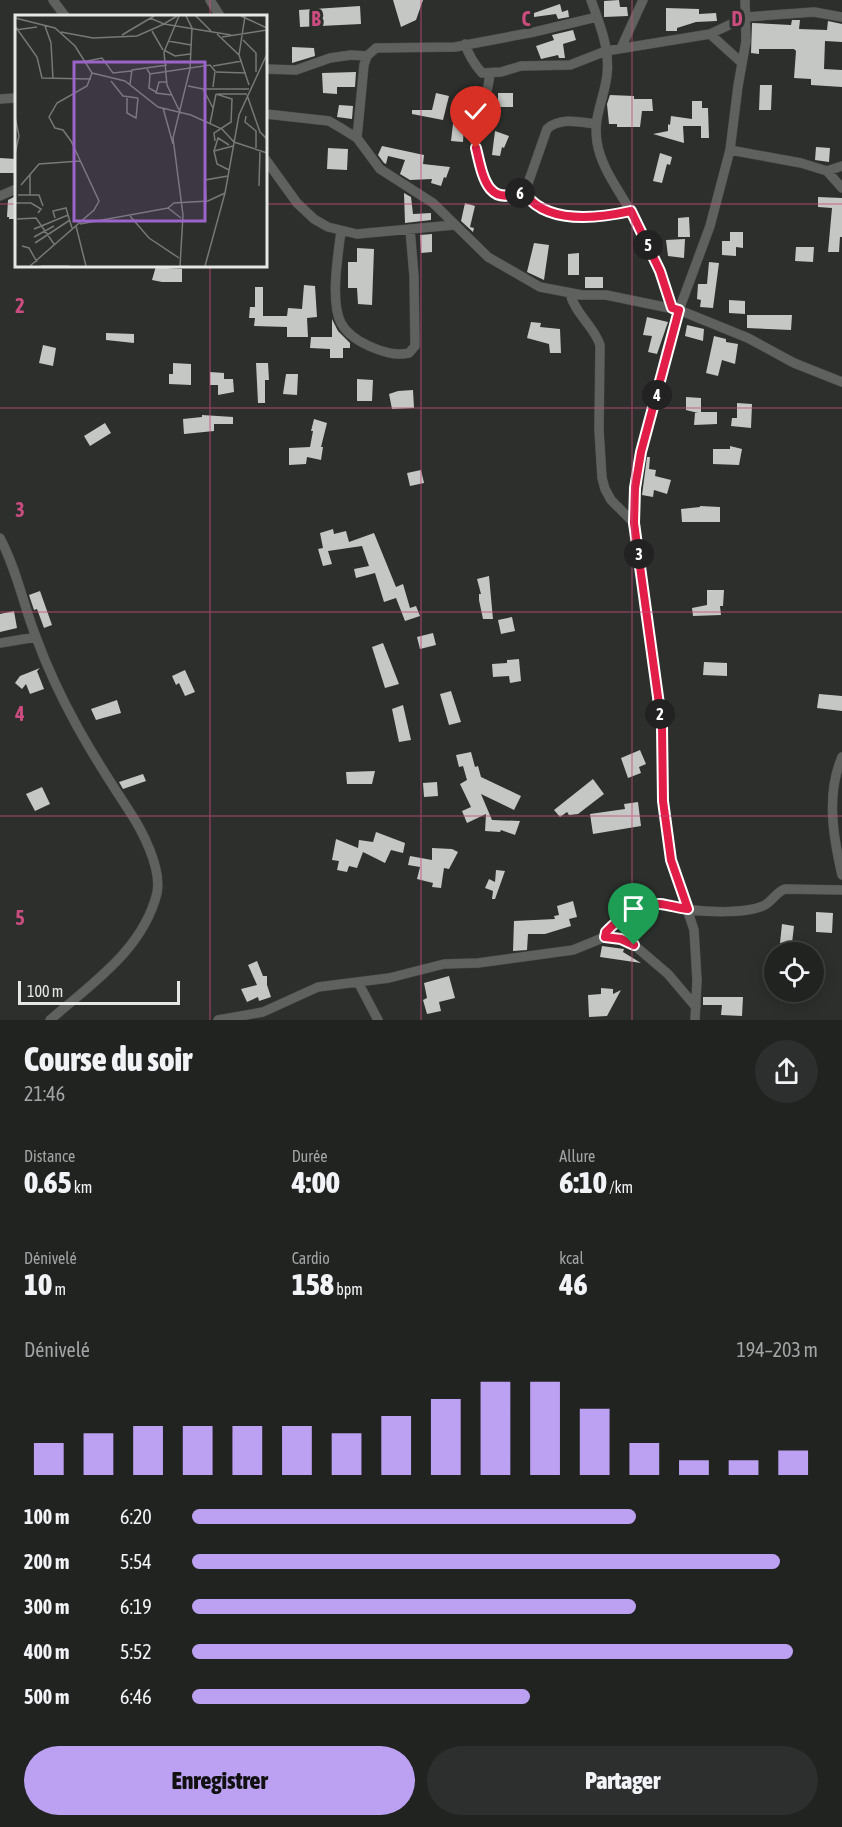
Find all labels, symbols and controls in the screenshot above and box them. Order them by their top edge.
text: B [311,7,321,30]
text: C [522,7,531,30]
text: D [731,7,743,30]
inset map [15,15,267,267]
pin [450,86,501,148]
icon: check [459,95,492,128]
pin: 6 [505,178,535,208]
text: 6 [516,184,524,202]
pin: 5 [633,230,663,260]
text: 5 [644,236,652,254]
text: 2 [15,294,25,317]
pin: 4 [642,380,672,410]
text: 4 [653,386,661,404]
text: 3 [15,498,25,521]
pin: 3 [624,539,654,569]
text: 3 [635,545,643,563]
pin: 2 [645,699,675,729]
text: 4 [14,702,25,725]
text: 2 [656,705,664,723]
pin [608,883,659,945]
icon: arrive [617,892,650,925]
text: 5 [15,906,25,929]
map controls [764,942,824,1002]
button: locate [764,942,824,1002]
scale bar [18,978,180,1006]
text: 100 m [27,982,63,1000]
text: Course du soir [24,1040,192,1078]
button: share [755,1040,818,1103]
text: 21:46 [24,1082,65,1105]
text: Distance [24,1147,75,1165]
text: Durée [292,1147,328,1165]
text: Allure [559,1147,595,1165]
text: 0.65 [24,1165,72,1199]
text: 4:00 [292,1165,340,1199]
text: 6:10 [559,1165,607,1199]
text: km [72,1178,92,1196]
text: /km [607,1178,633,1196]
text: Dénivelé [24,1249,77,1267]
text: Cardio [292,1249,330,1267]
text: kcal [559,1249,584,1267]
text: 10 [24,1267,52,1301]
text: 158 [292,1267,334,1301]
text: 46 [559,1267,588,1301]
text: m [52,1280,66,1298]
text: bpm [334,1280,363,1298]
text: Dénivelé [24,1338,90,1361]
text: 194–203 m [736,1338,818,1361]
text: 100 m [24,1505,69,1528]
text: 6:20 [120,1505,152,1528]
text: 200 m [24,1550,69,1573]
text: 5:54 [120,1550,152,1573]
text: 300 m [24,1595,69,1618]
text: 6:19 [120,1595,152,1618]
text: 400 m [24,1640,69,1663]
text: 5:52 [120,1640,152,1663]
text: 500 m [24,1685,69,1708]
text: 6:46 [120,1685,152,1708]
button: Enregistrer [24,1746,415,1815]
button: Partager [427,1746,818,1815]

